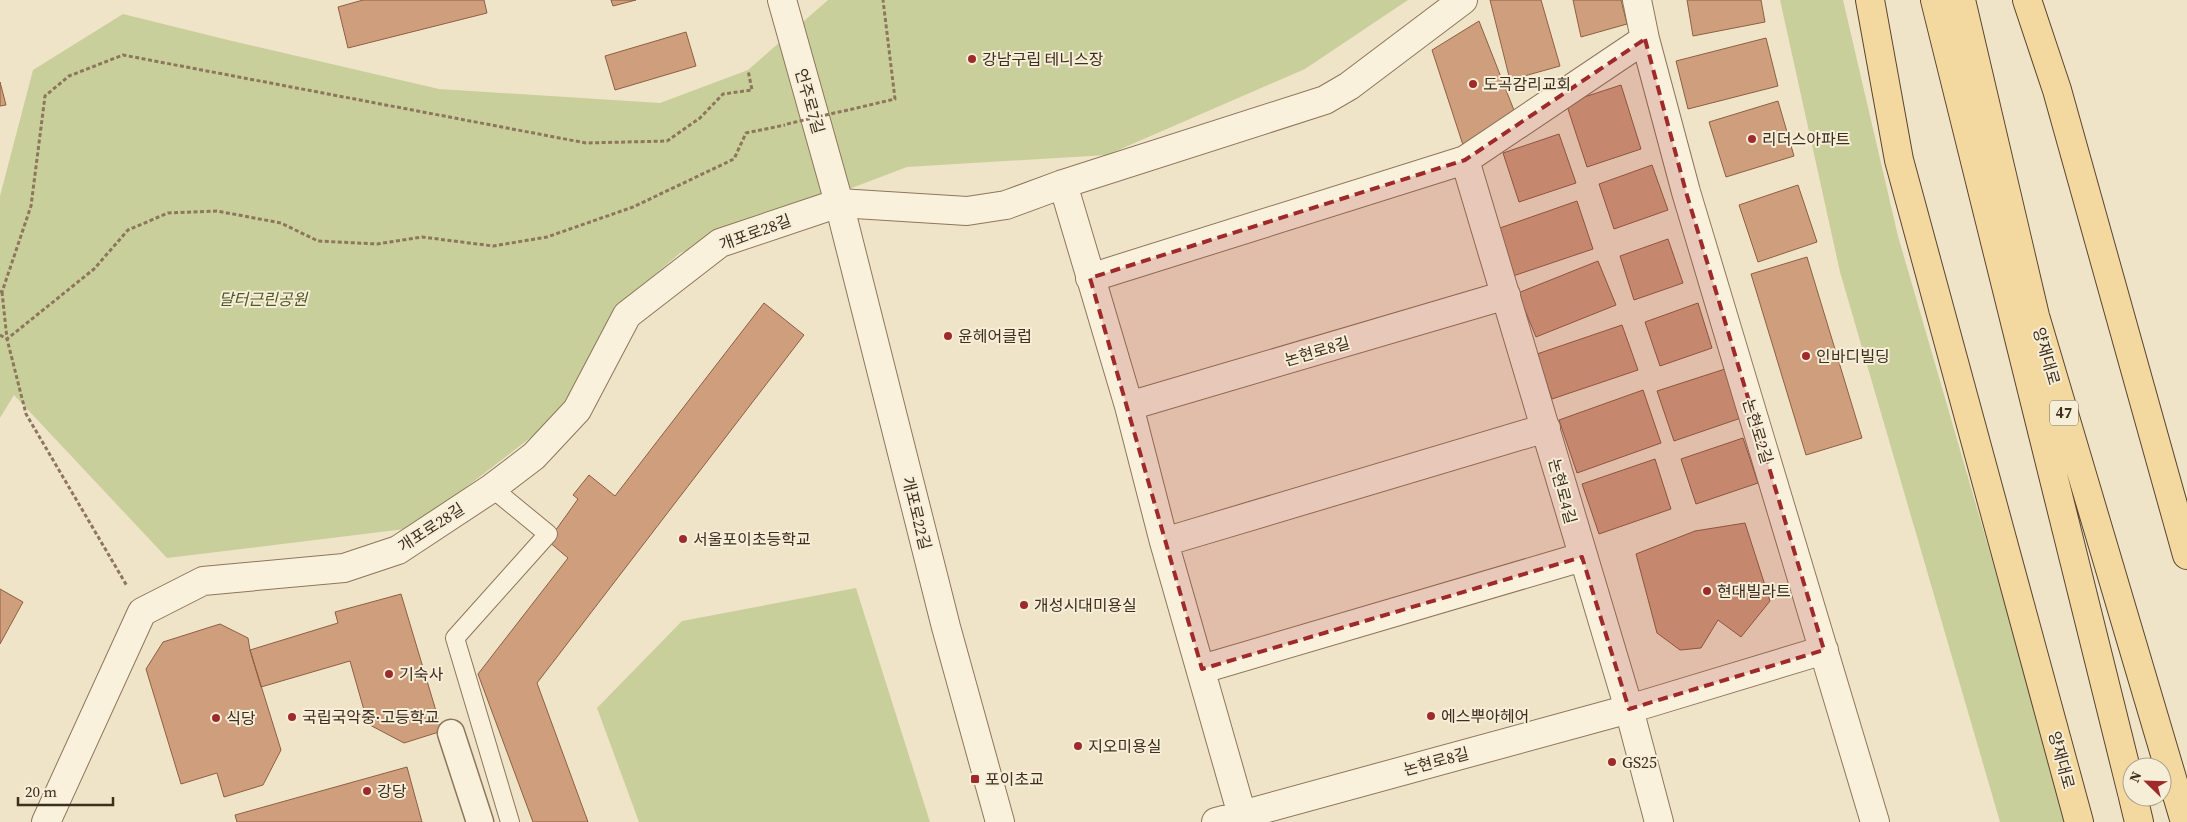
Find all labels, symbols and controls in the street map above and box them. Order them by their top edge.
place label: 강남구립 테니스장 [982,48,1104,70]
marker: 강남구립 테니스장 [966,53,978,65]
street label: 언주로7길 [790,66,830,136]
place label: 도곡감리교회 [1483,73,1571,95]
marker: 도곡감리교회 [1467,78,1479,90]
place label: 리더스아파트 [1762,128,1850,150]
marker: 리더스아파트 [1746,133,1758,145]
street label: 개포로28길 [716,209,794,255]
park label: 달터근린공원 [219,288,308,310]
place label: 윤헤어클럽 [958,325,1032,347]
street label: 양재대로 [2028,325,2066,388]
marker: 윤헤어클럽 [942,330,954,342]
street label: 논현로8길 [1282,331,1352,371]
place label: 인바디빌딩 [1816,345,1890,367]
marker: 인바디빌딩 [1800,350,1812,362]
street label: 논현로2길 [1738,396,1778,466]
road number: 47 [2050,400,2078,426]
street label: 논현로4길 [1544,456,1582,526]
street label: 개포로22길 [897,474,937,552]
street label: 개포로28길 [394,497,468,557]
place label: 서울포이초등학교 [693,528,811,550]
marker: 서울포이초등학교 [677,533,689,545]
place label: 현대빌라트 [1717,580,1791,602]
marker: 현대빌라트 [1701,585,1713,597]
place label: 개성시대미용실 [1034,594,1137,616]
marker: 개성시대미용실 [1018,599,1030,611]
place label: 기숙사 [399,663,443,685]
marker: 기숙사 [383,668,395,680]
place label: 에스뿌아헤어 [1441,705,1529,727]
place label: 국립국악중·고등학교 [302,706,439,728]
place label: 식당 [226,707,256,729]
marker: 에스뿌아헤어 [1425,710,1437,722]
marker: 국립국악중·고등학교 [286,711,298,723]
marker: 식당 [210,712,222,724]
street label: 양재대로 [2044,729,2080,792]
place label: 지오미용실 [1088,735,1162,757]
marker: 지오미용실 [1072,740,1084,752]
street label: 논현로8길 [1401,742,1471,780]
place label: GS25 [1622,751,1657,773]
marker: GS25 [1606,756,1618,768]
north arrow [2122,757,2172,807]
place label: 포이초교 [985,768,1044,790]
text: N [2124,768,2146,786]
marker: 포이초교 [969,773,981,785]
scale bar [18,774,112,806]
place label: 강당 [377,780,407,802]
text: 20 m [25,781,57,802]
marker: 강당 [361,785,373,797]

